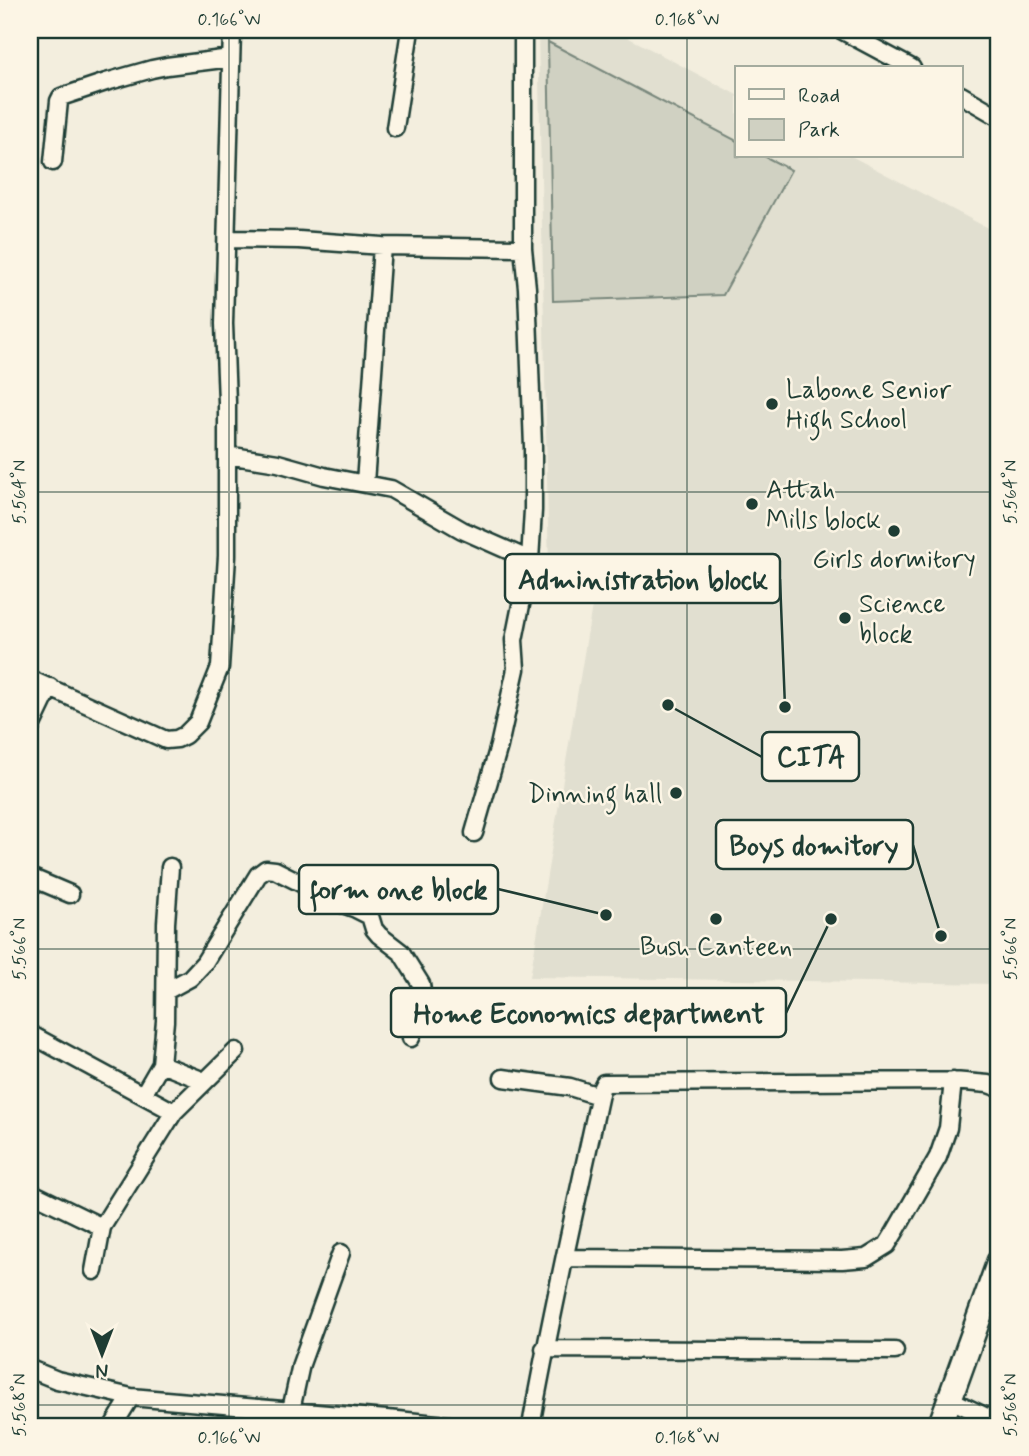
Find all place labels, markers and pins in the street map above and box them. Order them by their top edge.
place label: Labone Senior High School [786,374,952,441]
marker: Labone Senior High School [764,396,780,412]
place label: Attah Mills block [766,474,881,538]
marker: Attah Mills block [744,496,760,512]
marker: Girls dormitory [886,523,902,539]
place label: Girls dormitory [812,543,976,577]
callout: Administration block [505,554,780,603]
place label: Science block [859,588,945,652]
marker: Science block [837,610,853,626]
callout: CITA [762,732,859,781]
place label: Dinning hall [528,778,662,815]
marker: Dinning hall [668,785,684,801]
callout: Boys domitory [716,820,913,869]
callout: form one block [299,865,498,914]
marker: Bush Canteen [708,911,724,927]
place label: Bush Canteen [640,931,792,965]
callout: Home Economics department [391,988,786,1037]

